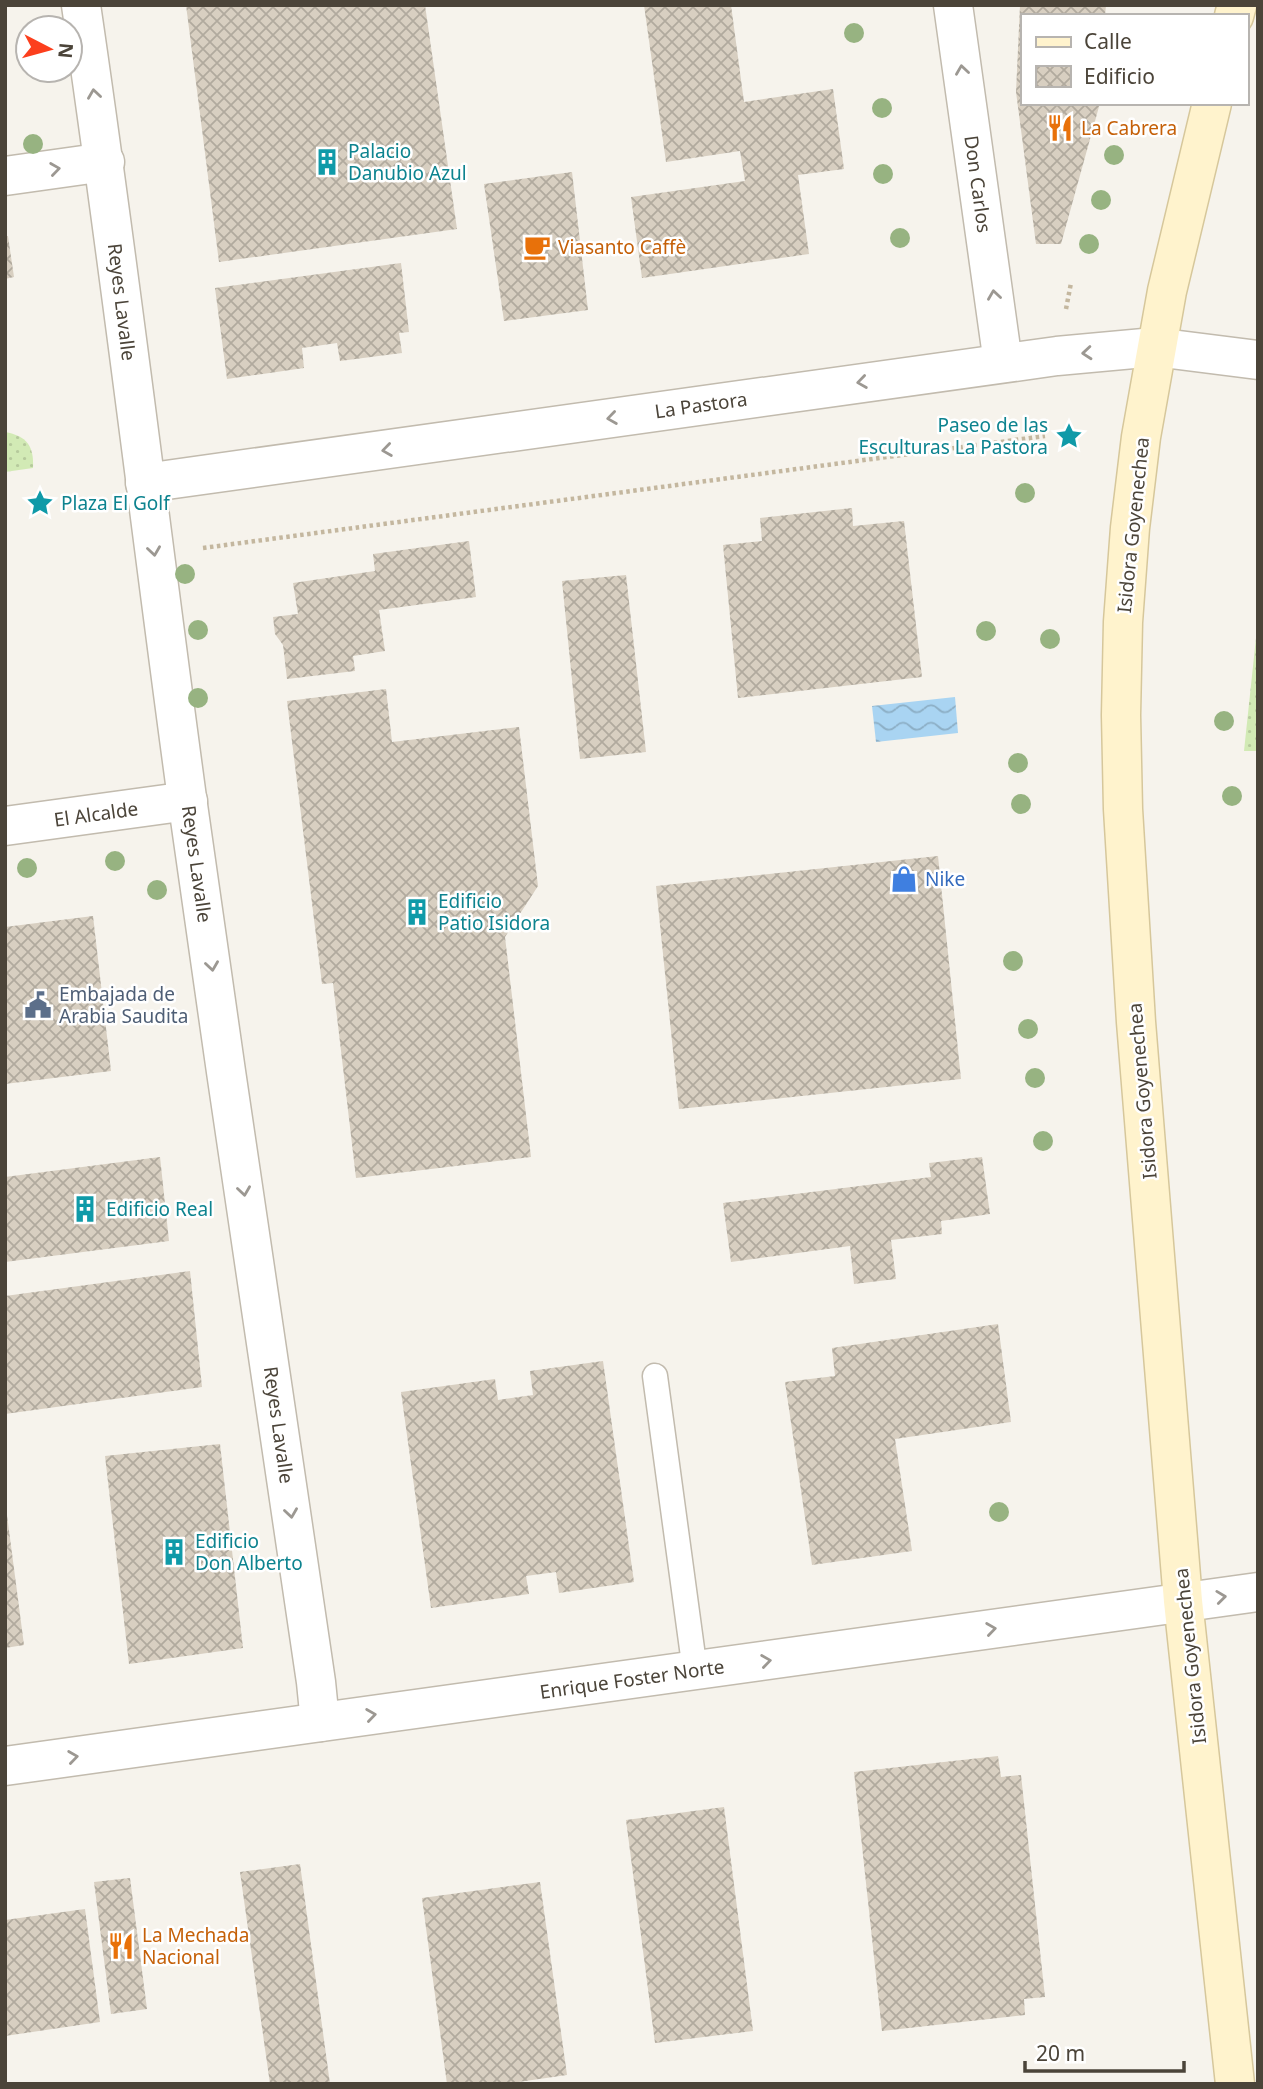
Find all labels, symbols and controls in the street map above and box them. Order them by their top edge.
north arrow [14,14,84,84]
legend [1021,14,1249,105]
text: Calle [1084,27,1132,55]
text: N [52,42,80,60]
text: Edificio [1084,62,1155,90]
one-way arrow [955,64,970,75]
one-way arrow [87,88,102,100]
restaurant icon: La Cabrera [1045,113,1075,143]
place label: La Cabrera [1081,115,1177,141]
street label: Don Carlos [958,134,998,234]
place label: Palacio Danubio Azul [348,138,467,186]
building icon: Palacio Danubio Azul [312,147,342,177]
one-way arrow [49,162,61,177]
cafe icon: Viasanto Caffè [522,232,552,262]
place label: Viasanto Caffè [558,234,686,260]
street label: Reyes Lavalle [102,242,142,362]
one-way arrow [986,289,1001,301]
one-way arrow [1082,345,1093,360]
one-way arrow [856,374,868,389]
street label: La Pastora [653,386,749,424]
one-way arrow [606,410,618,425]
place label: Paseo de las Esculturas La Pastora [859,412,1048,460]
place icon: Paseo de las Esculturas La Pastora [1054,421,1084,451]
street label: Isidora Goyenechea [1111,436,1155,614]
one-way arrow [381,442,393,457]
place icon: Plaza El Golf [25,488,55,518]
place label: Plaza El Golf [61,490,171,516]
one-way arrow [146,545,161,557]
street label: El Alcalde [52,795,140,833]
street label: Reyes Lavalle [176,804,218,924]
shop icon: Nike [889,864,919,894]
place label: Nike [925,866,965,892]
place label: Edificio Patio Isidora [438,888,550,936]
building icon: Edificio Patio Isidora [402,897,432,927]
one-way arrow [204,960,219,972]
place label: Embajada de Arabia Saudita [59,981,188,1029]
public building icon: Embajada de Arabia Saudita [23,990,53,1020]
street label: Isidora Goyenechea [1121,1002,1163,1180]
one-way arrow [237,1185,252,1197]
building icon: Edificio Real [70,1194,100,1224]
place label: Edificio Real [106,1196,213,1222]
street label: Reyes Lavalle [258,1365,300,1485]
one-way arrow [284,1507,299,1519]
place label: Edificio Don Alberto [195,1528,303,1576]
building icon: Edificio Don Alberto [159,1537,189,1567]
street label: Isidora Goyenechea [1168,1567,1212,1745]
one-way arrow [1215,1589,1226,1604]
one-way arrow [986,1621,997,1636]
street label: Enrique Foster Norte [538,1653,726,1705]
one-way arrow [760,1653,772,1668]
one-way arrow [365,1708,377,1723]
one-way arrow [67,1750,79,1765]
place label: La Mechada Nacional [142,1922,249,1970]
restaurant icon: La Mechada Nacional [106,1931,136,1961]
scale bar [1025,2030,1184,2074]
text: 20 m [1036,2039,1085,2067]

